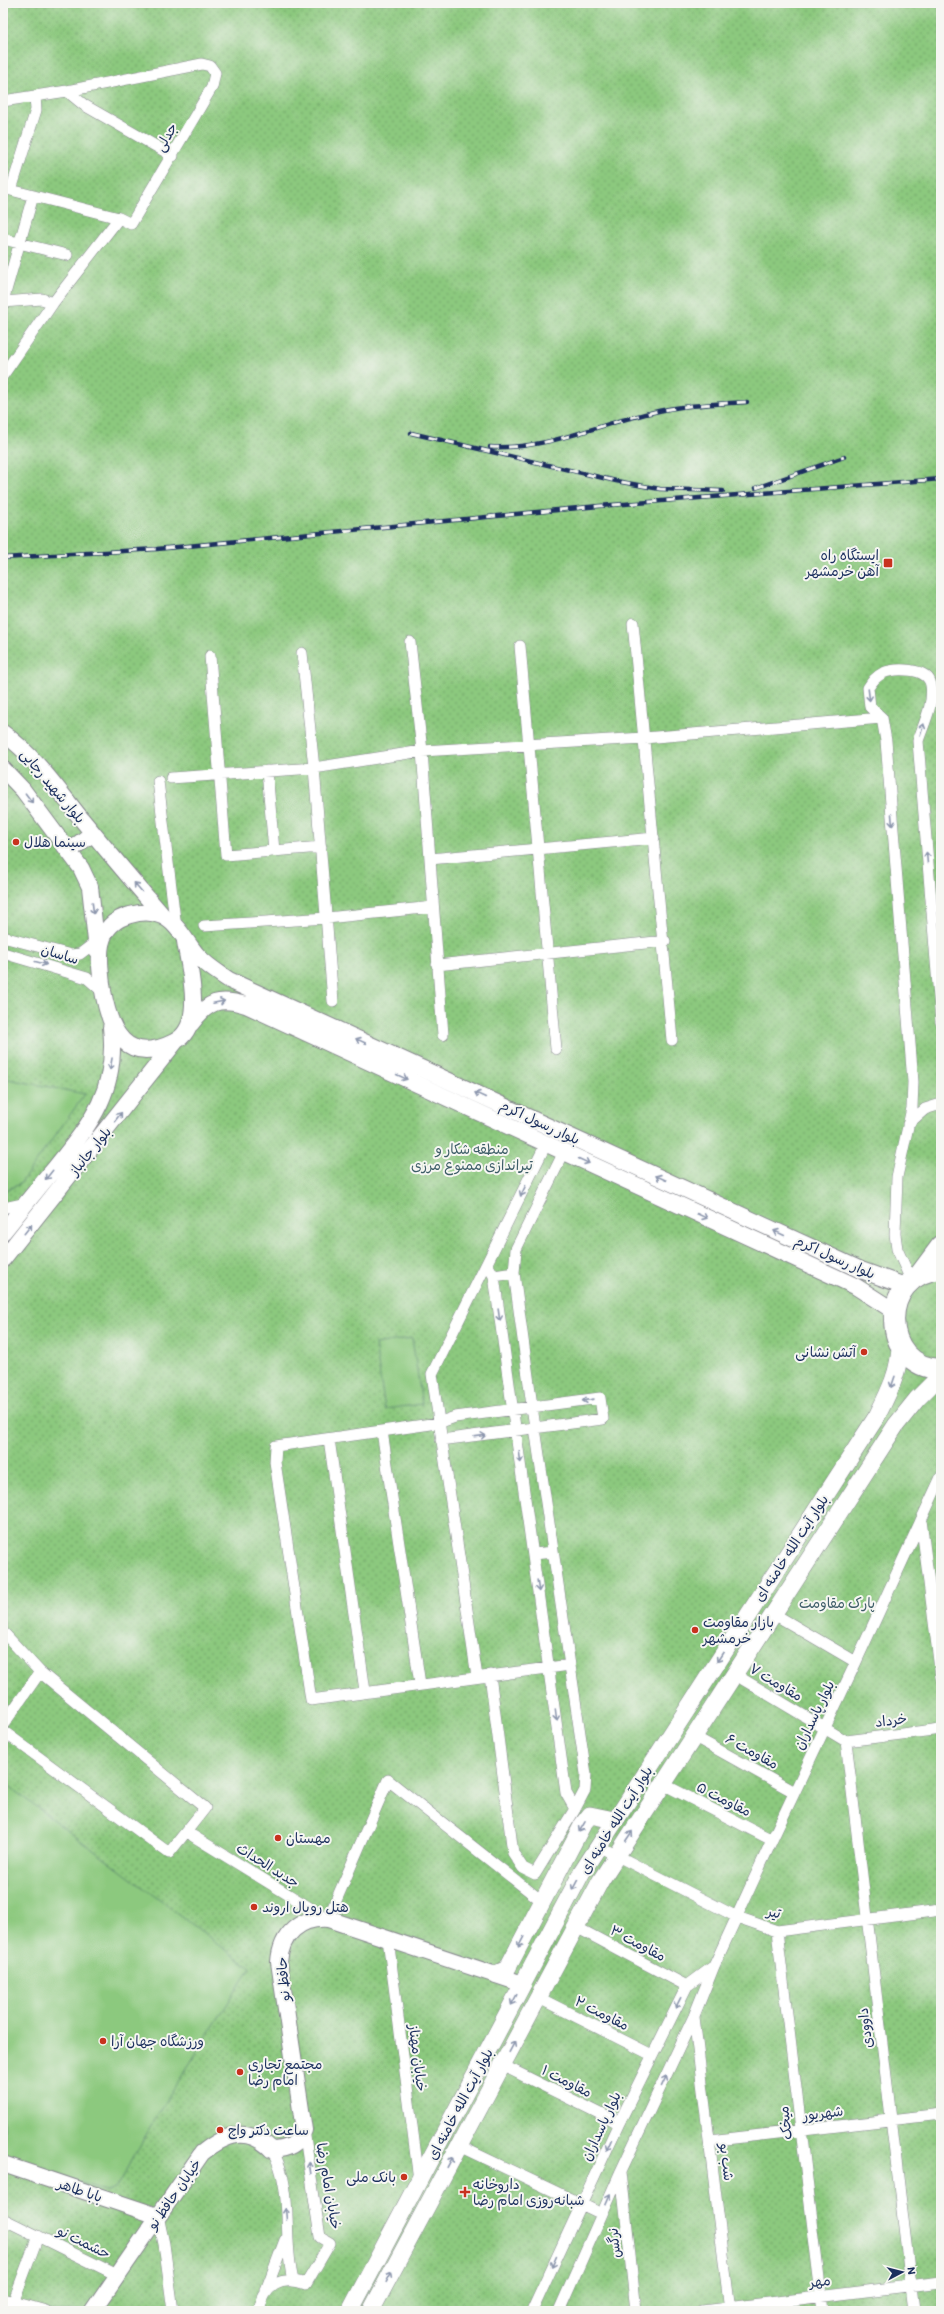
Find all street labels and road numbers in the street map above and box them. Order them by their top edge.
street label: جدلی [151,120,181,155]
street label: بلوار شهید رجایی [17,746,89,827]
street label: ساسان [39,941,81,968]
street label: بلوار رسول اکرم [496,1097,582,1151]
street label: بلوار جانباز [65,1124,115,1180]
street label: بلوار رسول اکرم [791,1232,878,1286]
street label: بلوار آیت الله خامنه ای [751,1492,832,1605]
street label: مقاومت ۷ [746,1660,805,1705]
street label: بلوار پاسداران [790,1678,839,1753]
street label: خرداد [874,1710,908,1731]
street label: مقاومت ۶ [722,1730,781,1773]
street label: بلوار آیت الله خامنه ای [576,1763,656,1877]
street label: مقاومت ۵ [694,1779,754,1820]
street label: جدبد الحداث [233,1839,302,1891]
street label: تیر [764,1902,783,1922]
street label: مقاومت ۳ [607,1922,668,1965]
street label: حافظ نو [273,1956,294,2003]
street label: مقاومت ۲ [572,1993,632,2034]
street label: داوودی [855,2007,876,2049]
street label: خیابان مهناز [405,2023,430,2093]
street label: بلوار آیت الله خامنه ای [424,2046,497,2163]
street label: مقاومت ۱ [539,2062,595,2101]
street label: بلوار پاسداران [578,2089,626,2164]
street label: شهریور [801,2103,844,2125]
street label: میخک [775,2105,796,2141]
street label: خیابان امام رضا [311,2141,344,2231]
street label: شب بو [716,2141,737,2182]
street label: خیابان حافظ نو [143,2156,205,2234]
street label: بابا طاهر [54,2175,105,2206]
street label: حشمت نو [54,2222,113,2263]
street label: نرگس [604,2227,625,2259]
street label: مهر [807,2272,832,2291]

